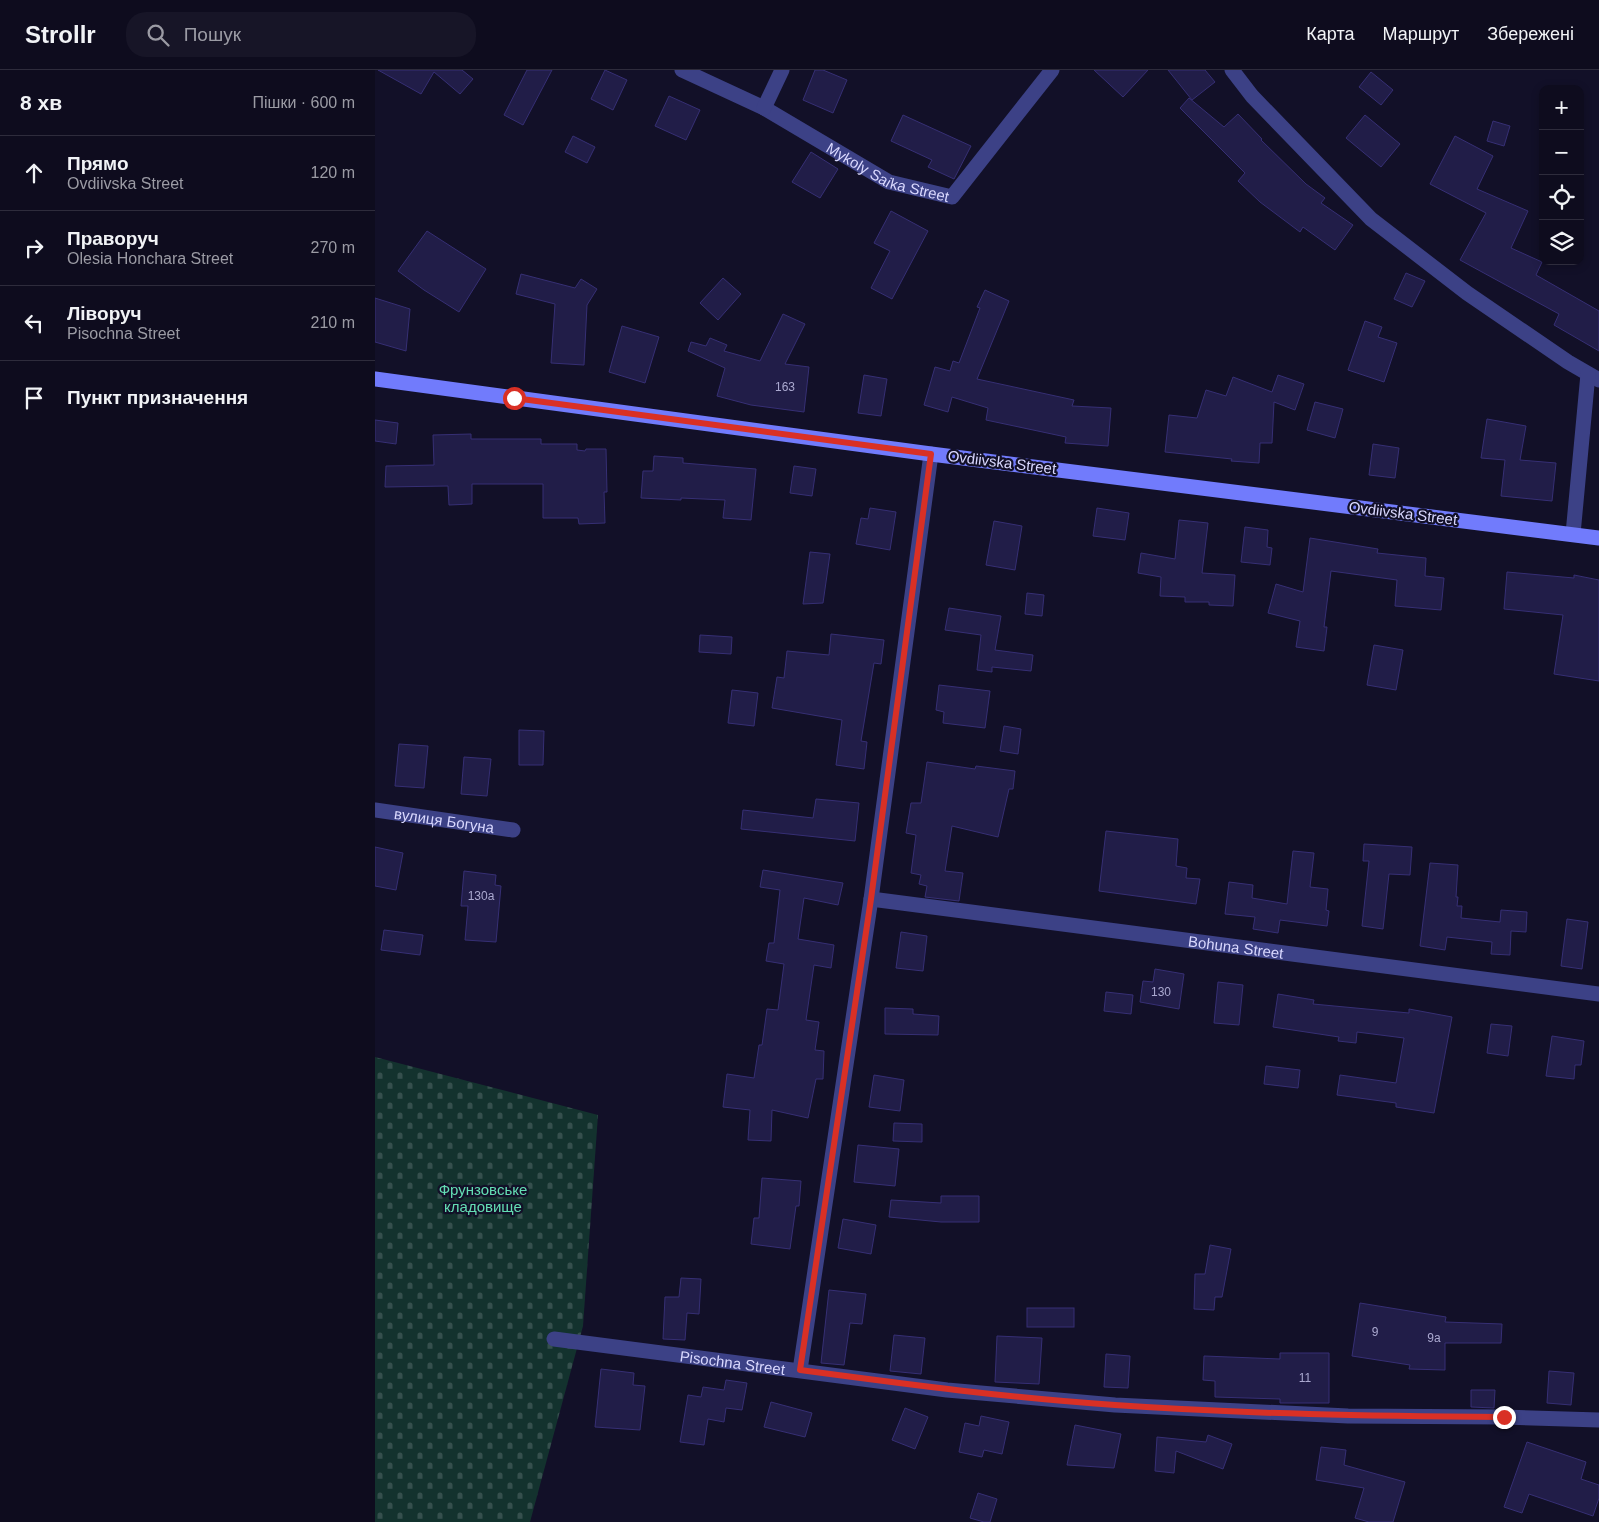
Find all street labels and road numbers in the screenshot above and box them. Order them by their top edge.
street label: Mykoly Saika Street [824,139,952,205]
street label: Ovdiivska Street [947,447,1058,477]
street label: Ovdiivska Street [1348,498,1459,528]
street label: вулиця Богуна [393,804,496,836]
street label: Bohuna Street [1187,932,1285,961]
street label: Pisochna Street [679,1347,787,1378]

